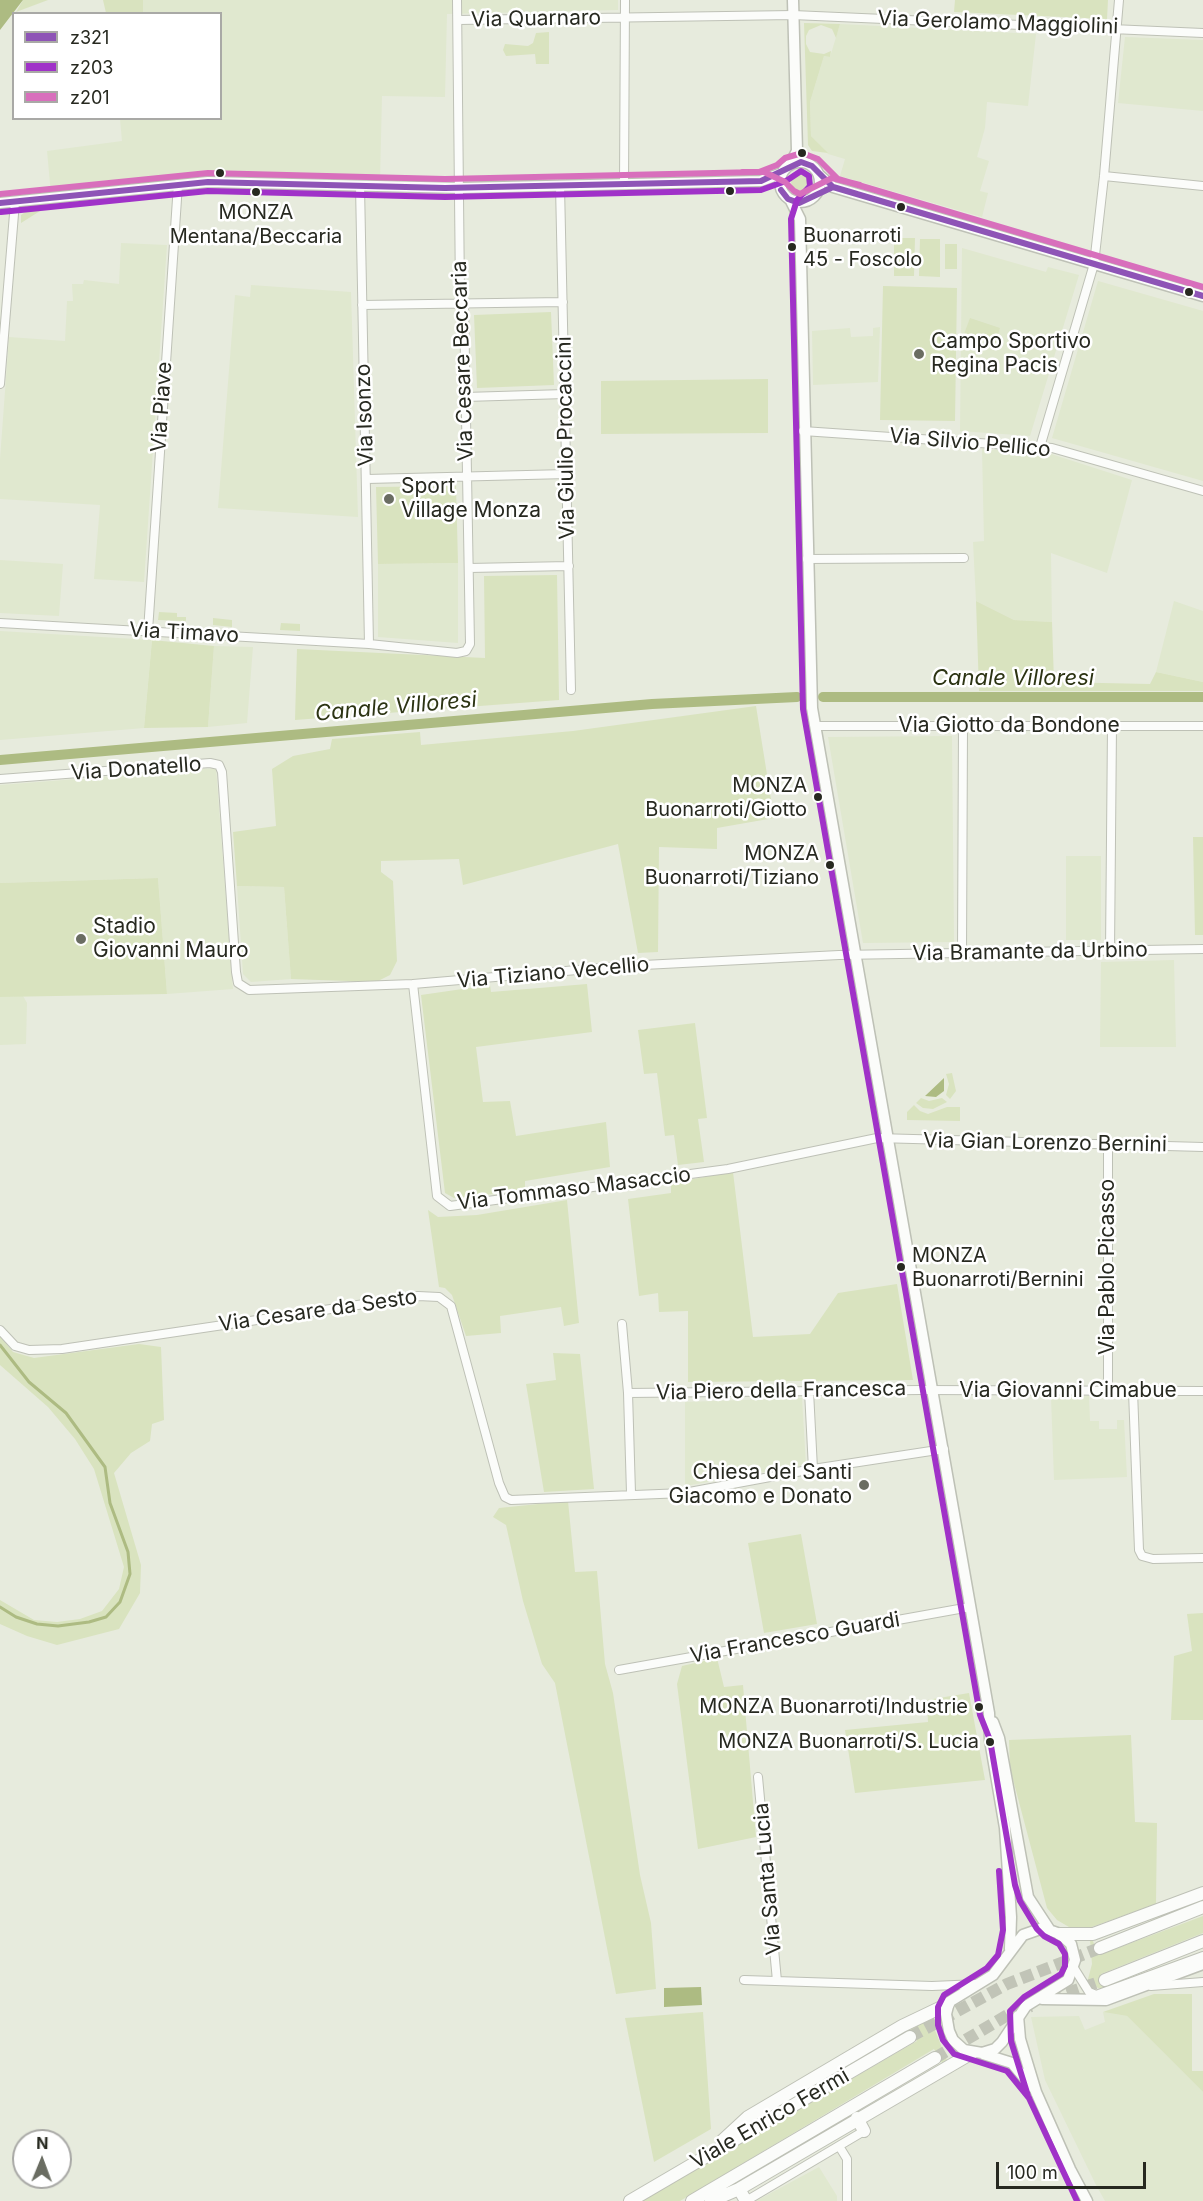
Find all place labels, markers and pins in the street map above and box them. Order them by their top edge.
unlabelled marker [796,147,808,159]
unlabelled marker [214,167,226,179]
unlabelled marker [724,185,736,197]
marker: MONZA Mentana/Beccaria [250,186,262,198]
place label: MONZA Mentana/Beccaria [170,201,342,248]
unlabelled marker [895,201,907,213]
place label: Buonarroti 45 - Foscolo [803,224,922,271]
marker: Buonarroti 45 - Foscolo [786,241,798,253]
unlabelled marker [1183,286,1195,298]
place label: Campo Sportivo Regina Pacis [931,329,1091,379]
marker: Campo Sportivo Regina Pacis [912,347,926,361]
place label: Sport Village Monza [401,474,541,524]
marker: Sport Village Monza [382,492,396,506]
place label: MONZA Buonarroti/Giotto [645,774,807,821]
marker: MONZA Buonarroti/Giotto [812,791,824,803]
place label: MONZA Buonarroti/Tiziano [645,842,819,889]
marker: MONZA Buonarroti/Tiziano [824,859,836,871]
place label: Stadio Giovanni Mauro [93,914,249,964]
marker: Stadio Giovanni Mauro [74,932,88,946]
place label: MONZA Buonarroti/Bernini [912,1244,1083,1291]
marker: MONZA Buonarroti/Bernini [895,1261,907,1273]
place label: Chiesa dei Santi Giacomo e Donato [669,1460,852,1510]
marker: Chiesa dei Santi Giacomo e Donato [857,1478,871,1492]
place label: MONZA Buonarroti/Industrie [699,1695,968,1719]
marker: MONZA Buonarroti/Industrie [973,1701,985,1713]
place label: MONZA Buonarroti/S. Lucia [718,1730,979,1754]
marker: MONZA Buonarroti/S. Lucia [984,1736,996,1748]

